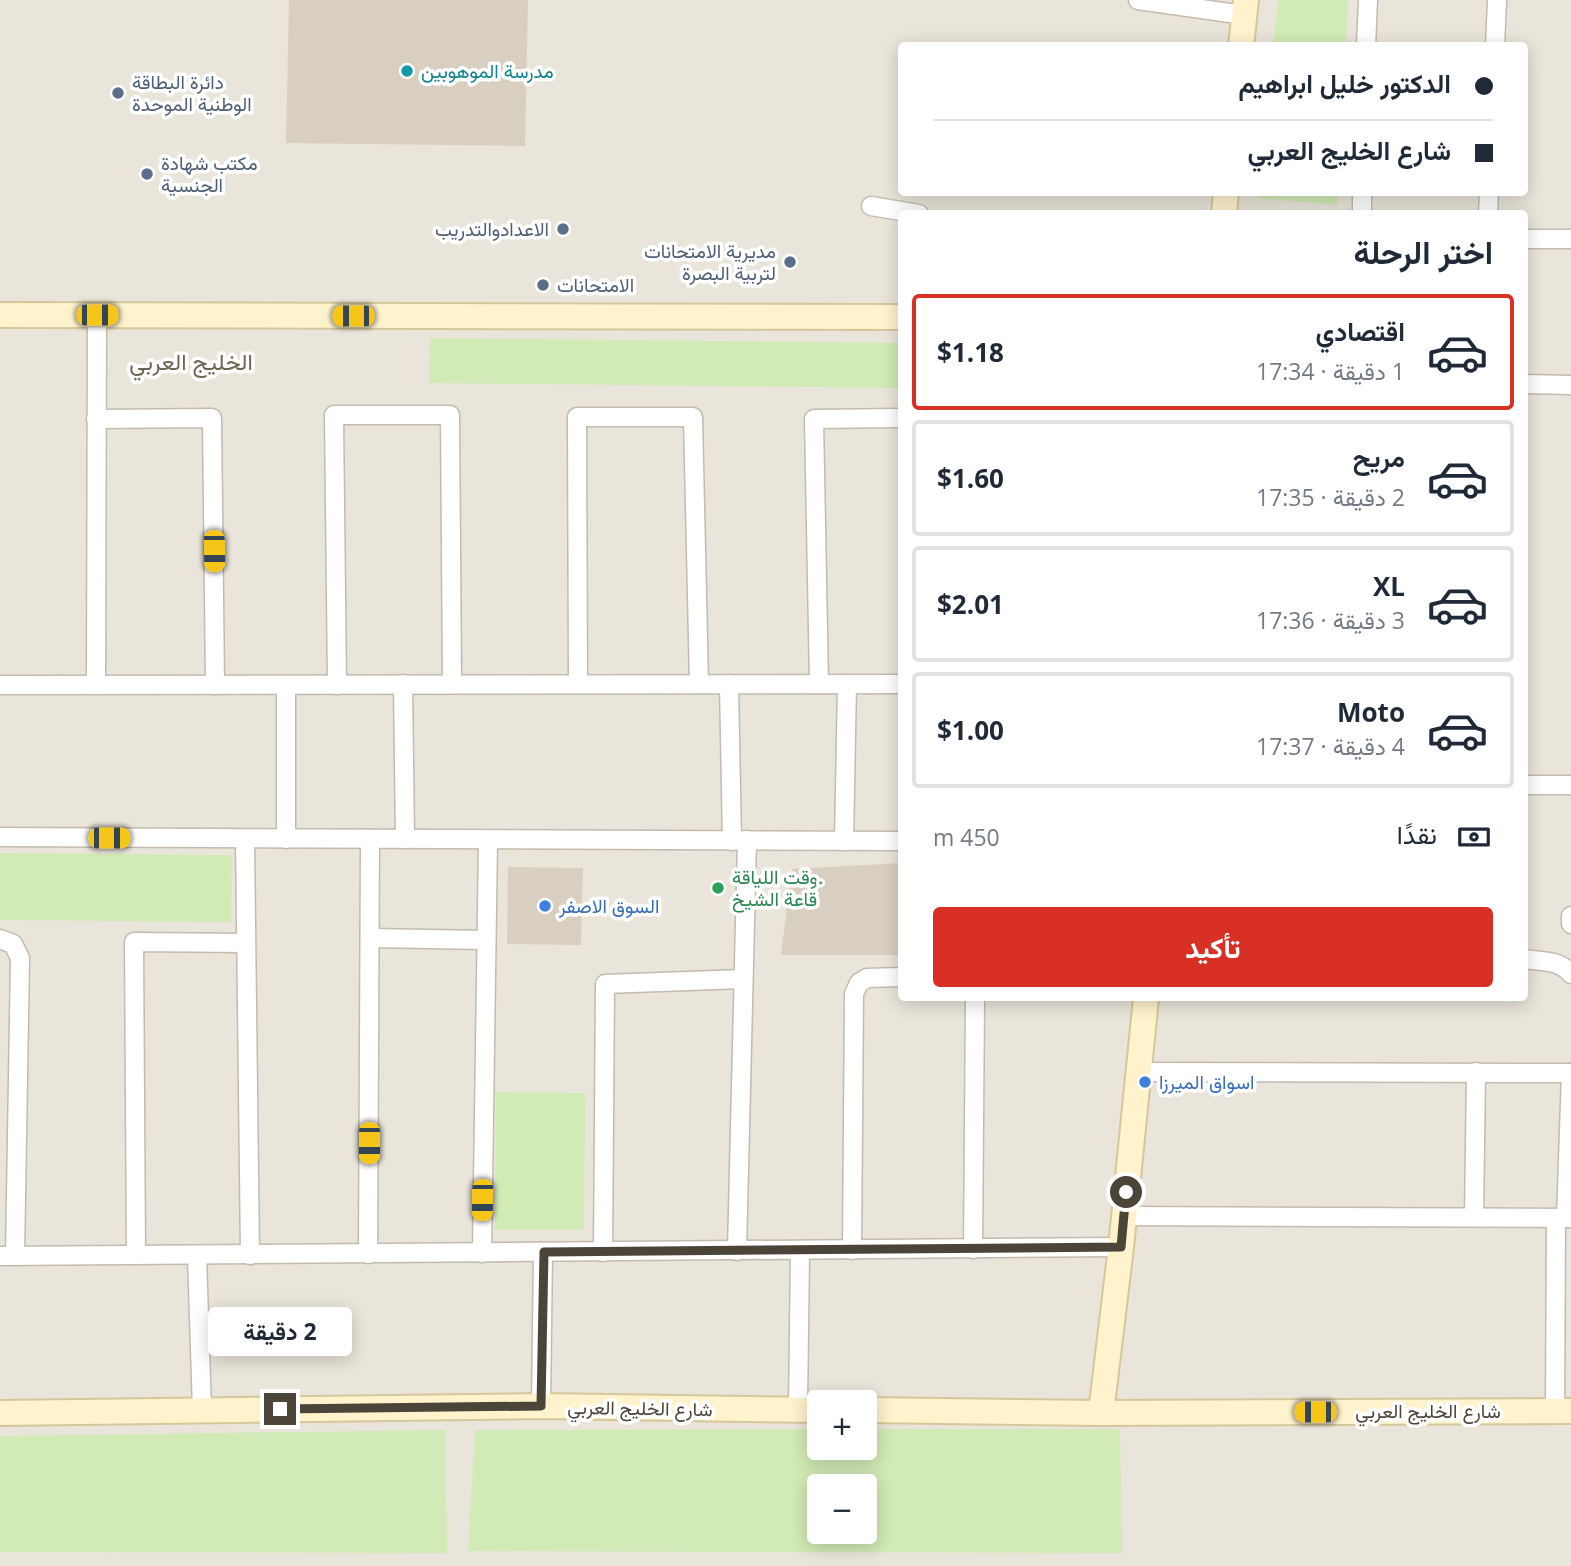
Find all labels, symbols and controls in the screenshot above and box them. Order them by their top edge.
place label: مدرسة الموهوبين [421,58,554,84]
marker: مدرسة الموهوبين [399,63,415,79]
text: الدكتور خليل ابراهيم [1239,65,1451,101]
place label: دائرة البطاقة الوطنية الموحدة [132,69,252,117]
marker: دائرة البطاقة الوطنية الموحدة [110,85,126,101]
text: شارع الخليج العربي [1247,132,1451,168]
place label: مكتب شهادة الجنسية [161,150,258,198]
marker: مكتب شهادة الجنسية [139,166,155,182]
place label: الاعدادوالتدريب [435,216,549,242]
marker: الاعدادوالتدريب [555,221,571,237]
text: اختر الرحلة [1353,230,1493,273]
place label: مديرية الامتحانات لتربية البصرة [644,238,776,286]
marker: مديرية الامتحانات لتربية البصرة [782,254,798,270]
place label: الامتحانات [557,272,634,298]
marker: الامتحانات [535,277,551,293]
car [77,305,119,326]
car [333,306,375,327]
text: اقتصادي [1316,313,1405,349]
icon: car [1426,321,1489,384]
text: $1.18 [937,334,1004,370]
district label: الخليج العربي [129,345,253,381]
text: 1 دقيقة · 17:34 [1256,355,1405,387]
text: مريح [1353,439,1405,475]
icon: car [1426,447,1489,510]
text: $1.60 [937,460,1004,496]
text: 2 دقيقة · 17:35 [1256,481,1405,513]
car [204,530,225,572]
text: XL [1373,568,1405,604]
icon: car [1426,573,1489,636]
text: $2.01 [937,586,1004,622]
text: 3 دقيقة · 17:36 [1256,604,1405,636]
text: Moto [1337,694,1405,730]
icon: car [1426,699,1489,762]
text: $1.00 [937,712,1004,748]
text: 4 دقيقة · 17:37 [1256,730,1405,762]
text: نقدًا [1397,816,1437,852]
icon: cash [1455,818,1493,856]
text: 450 m [933,821,1000,853]
car [89,828,131,849]
place label: وقت اللياقة. قاعة الشيخ [732,864,823,913]
marker: وقت اللياقة. قاعة الشيخ [710,880,726,896]
place label: السوق الاصفر [558,893,659,919]
marker: السوق الاصفر [537,898,553,914]
button: تأكيد [933,907,1493,987]
place label: اسواق الميرزا [1159,1069,1254,1095]
marker: اسواق الميرزا [1137,1074,1153,1090]
car [359,1122,380,1164]
route start [1110,1176,1142,1208]
car [472,1179,493,1221]
callout: 2 دقيقة [208,1308,352,1356]
text: 2 دقيقة [243,1315,317,1347]
map controls [807,1390,877,1544]
button: + [807,1390,877,1460]
route end [264,1393,296,1425]
street label: شارع الخليج العربي [567,1394,713,1425]
street label: شارع الخليج العربي [1355,1398,1501,1427]
car [1295,1402,1337,1423]
button: − [807,1474,877,1544]

